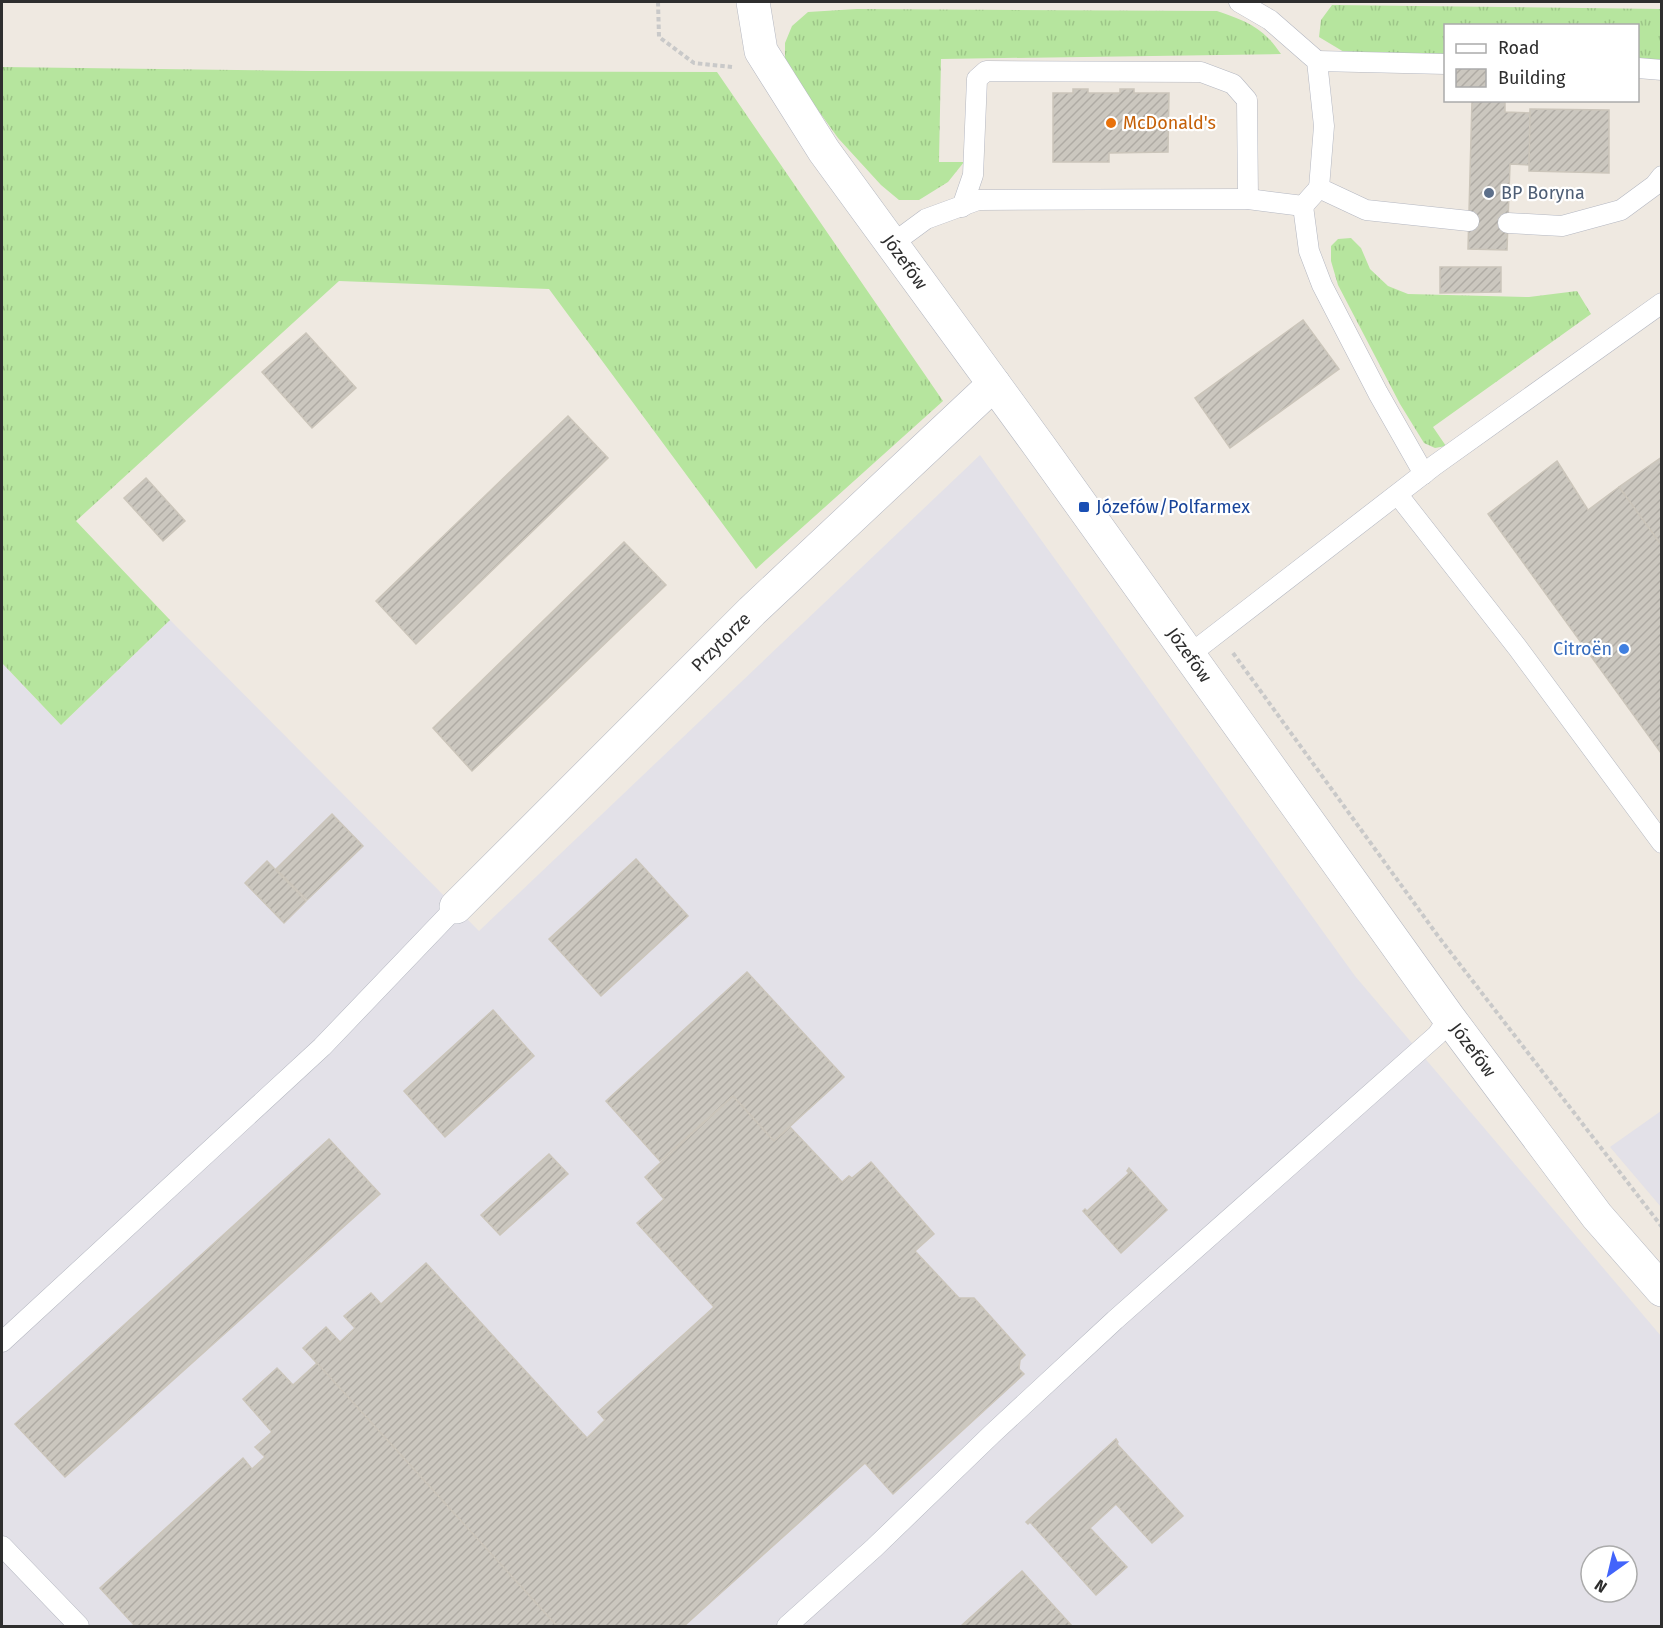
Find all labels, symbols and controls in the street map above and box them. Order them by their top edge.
legend [1444,24,1639,102]
text: Road [1498,37,1540,59]
text: Building [1498,67,1566,89]
place label: McDonald's [1123,112,1216,134]
marker: McDonald's [1104,116,1118,130]
place label: BP Boryna [1501,182,1585,204]
marker: BP Boryna [1482,186,1496,200]
street label: Józefów [878,230,932,294]
place label: Józefów/Polfarmex [1096,496,1250,518]
marker: Józefów/Polfarmex [1077,500,1091,514]
street label: Przytorze [687,608,755,676]
street label: Józefów [1162,623,1216,687]
place label: Citroën [1553,638,1612,660]
marker: Citroën [1617,642,1631,656]
street label: Józefów [1445,1018,1501,1082]
north arrow [1579,1544,1639,1604]
text: N [1591,1575,1611,1597]

